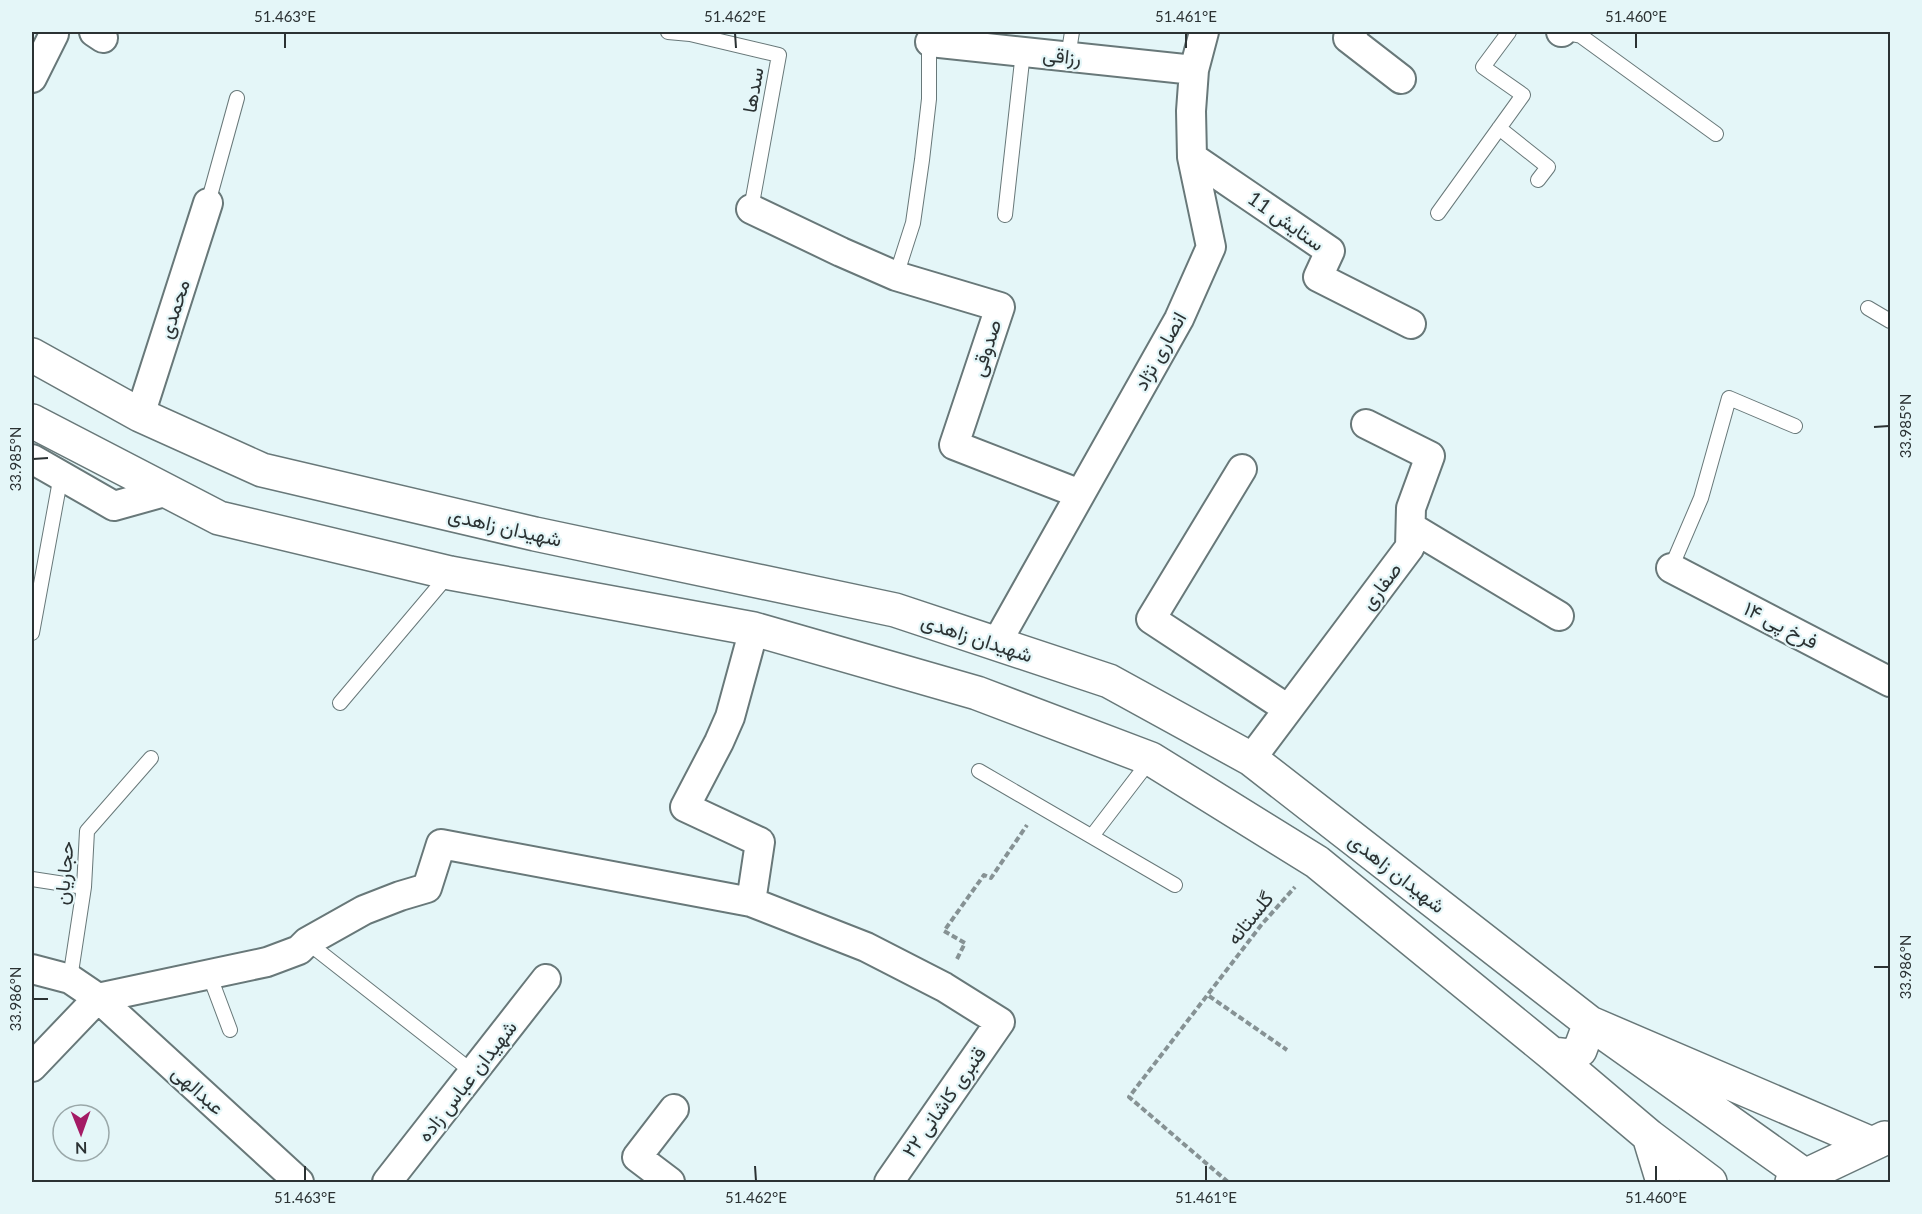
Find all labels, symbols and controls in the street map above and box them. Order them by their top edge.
text: 51.463°E [254,7,316,25]
text: 51.462°E [704,7,766,25]
text: 51.461°E [1155,7,1217,25]
text: 51.460°E [1605,7,1667,25]
street label: رزاقی [1041,41,1083,71]
street label: سدها [736,65,768,114]
street label: ستایش 11 [1243,185,1329,256]
street label: محمدی [152,276,195,341]
street label: انصاری نژاد [1128,307,1192,395]
street label: صدوقی [965,316,1007,380]
text: 33.985°N [1896,394,1914,458]
text: 33.985°N [6,427,24,491]
street label: شهیدان زاهدی [446,501,564,553]
street label: صفاری [1355,557,1407,615]
street label: فرخ پی ۱۴ [1739,595,1822,656]
street label: شهیدان زاهدی [918,608,1036,668]
street label: شهیدان زاهدی [1343,827,1451,919]
street label: حجاریان [48,840,80,906]
street label: گلستانه [1221,886,1278,949]
text: 33.986°N [1896,935,1914,999]
text: 33.986°N [6,967,24,1031]
street label: شهیدان عباس زاده [411,1015,523,1147]
street label: قنبری کاشانی ۲۲ [896,1041,992,1163]
street label: عبدالهی [166,1060,230,1120]
north arrow [51,1103,111,1163]
text: N [75,1139,88,1158]
text: 51.463°E [274,1188,336,1206]
text: 51.462°E [725,1188,787,1206]
text: 51.461°E [1175,1188,1237,1206]
text: 51.460°E [1625,1188,1687,1206]

